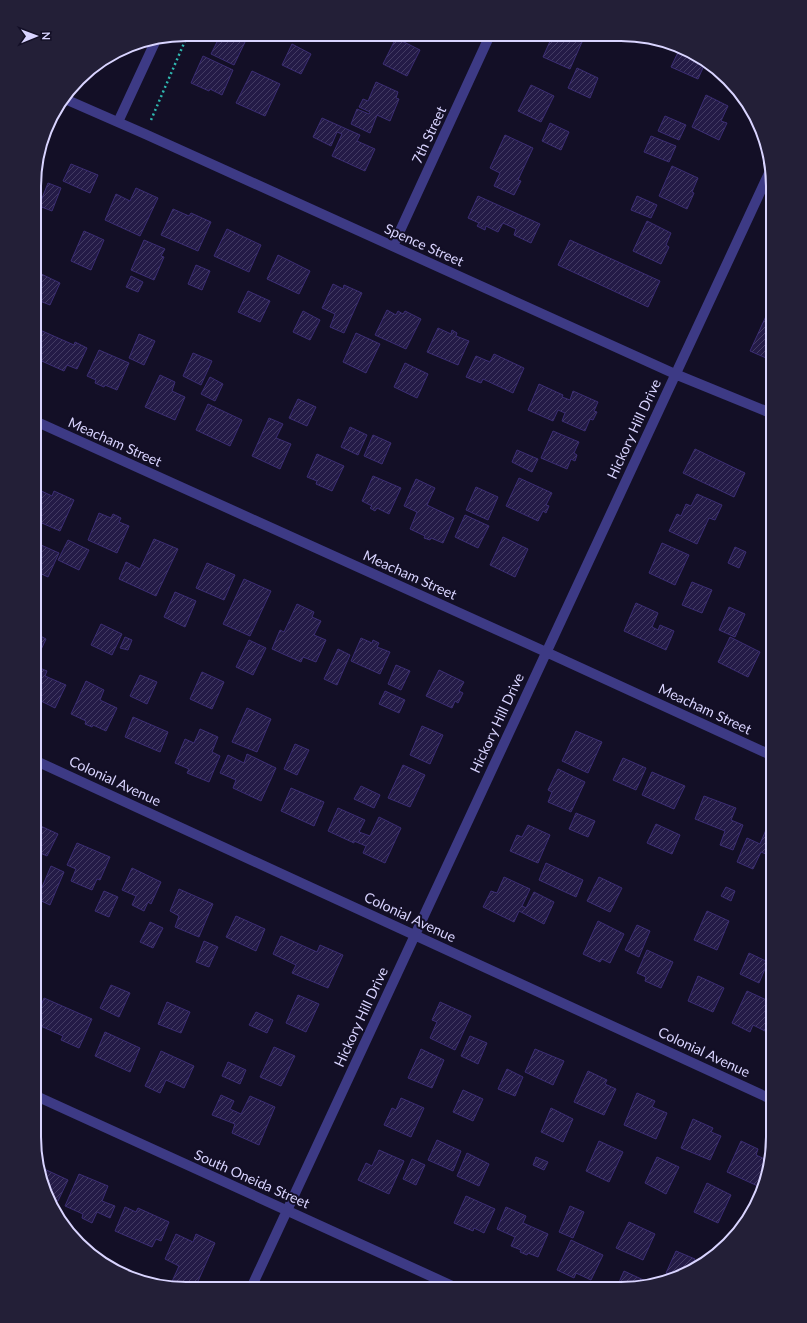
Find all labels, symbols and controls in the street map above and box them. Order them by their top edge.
north arrow [16,16,56,56]
text: N [40,31,53,40]
street label: 7th Street [408,103,449,166]
street label: Spence Street [382,220,466,270]
street label: Hickory Hill Drive [603,376,664,481]
street label: Meacham Street [66,413,165,470]
street label: Meacham Street [361,546,460,603]
street label: Hickory Hill Drive [466,670,527,775]
street label: Meacham Street [656,680,754,738]
street label: Colonial Avenue [67,752,164,809]
street label: Colonial Avenue [362,888,459,945]
street label: Hickory Hill Drive [330,964,391,1069]
street label: Colonial Avenue [656,1023,753,1080]
street label: South Oneida Street [192,1145,313,1212]

